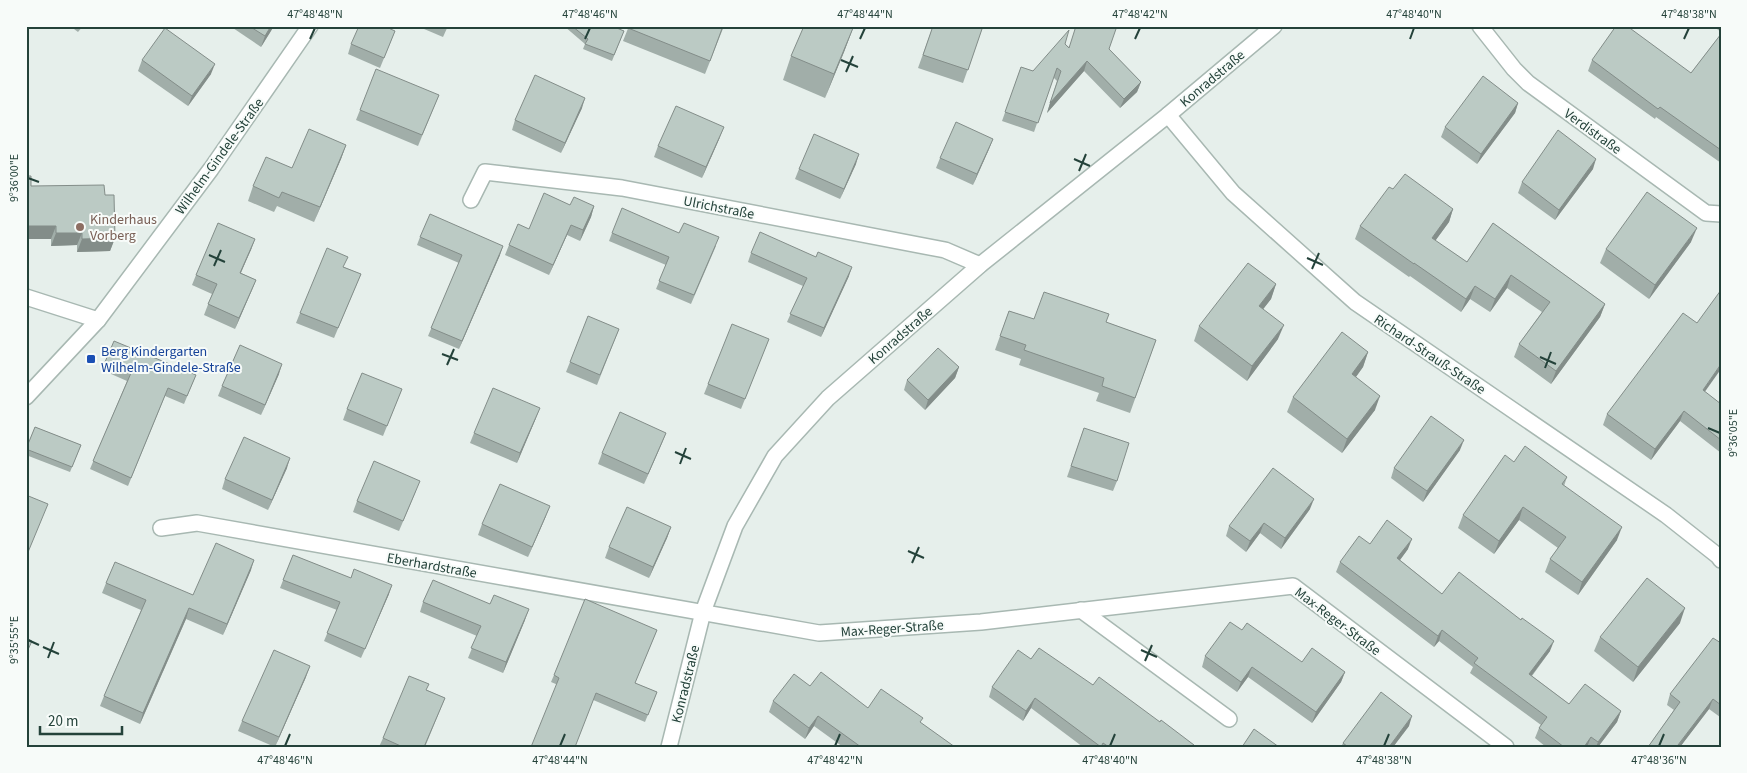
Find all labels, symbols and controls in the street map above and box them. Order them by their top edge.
text: 47°48'48"N [287,6,343,23]
text: 47°48'46"N [562,6,618,23]
text: 47°48'44"N [837,6,893,23]
text: 47°48'42"N [1112,6,1168,23]
text: 47°48'40"N [1386,6,1442,23]
text: 47°48'38"N [1661,6,1717,23]
street label: Konradstraße [1176,46,1250,112]
street label: Wilhelm-Gindele-Straße [171,94,269,219]
street label: Verdistraße [1560,104,1625,160]
text: 9°36'00"E [6,154,23,202]
street label: Ulrichstraße [682,191,756,225]
place label: Kinderhaus Vorberg [90,210,157,246]
marker: Kinderhaus Vorberg [74,221,86,233]
street label: Konradstraße [864,302,937,369]
street label: Richard-Strauß-Straße [1370,310,1489,400]
place label: Berg Kindergarten Wilhelm-Gindele-Straße [101,342,241,378]
marker: Berg Kindergarten Wilhelm-Gindele-Straße [85,353,97,365]
text: 9°36'05"E [1725,409,1742,457]
street label: Eberhardstraße [385,548,478,584]
street label: Max-Reger-Straße [1290,583,1385,661]
street label: Max-Reger-Straße [840,615,944,643]
text: 9°35'55"E [6,616,23,664]
street label: Konradstraße [667,643,705,725]
scale bar [40,703,122,735]
text: 20 m [48,711,78,732]
text: 47°48'46"N [257,752,313,769]
text: 47°48'44"N [532,752,588,769]
text: 47°48'42"N [807,752,863,769]
text: 47°48'40"N [1082,752,1138,769]
text: 47°48'38"N [1356,752,1412,769]
text: 47°48'36"N [1631,752,1687,769]

